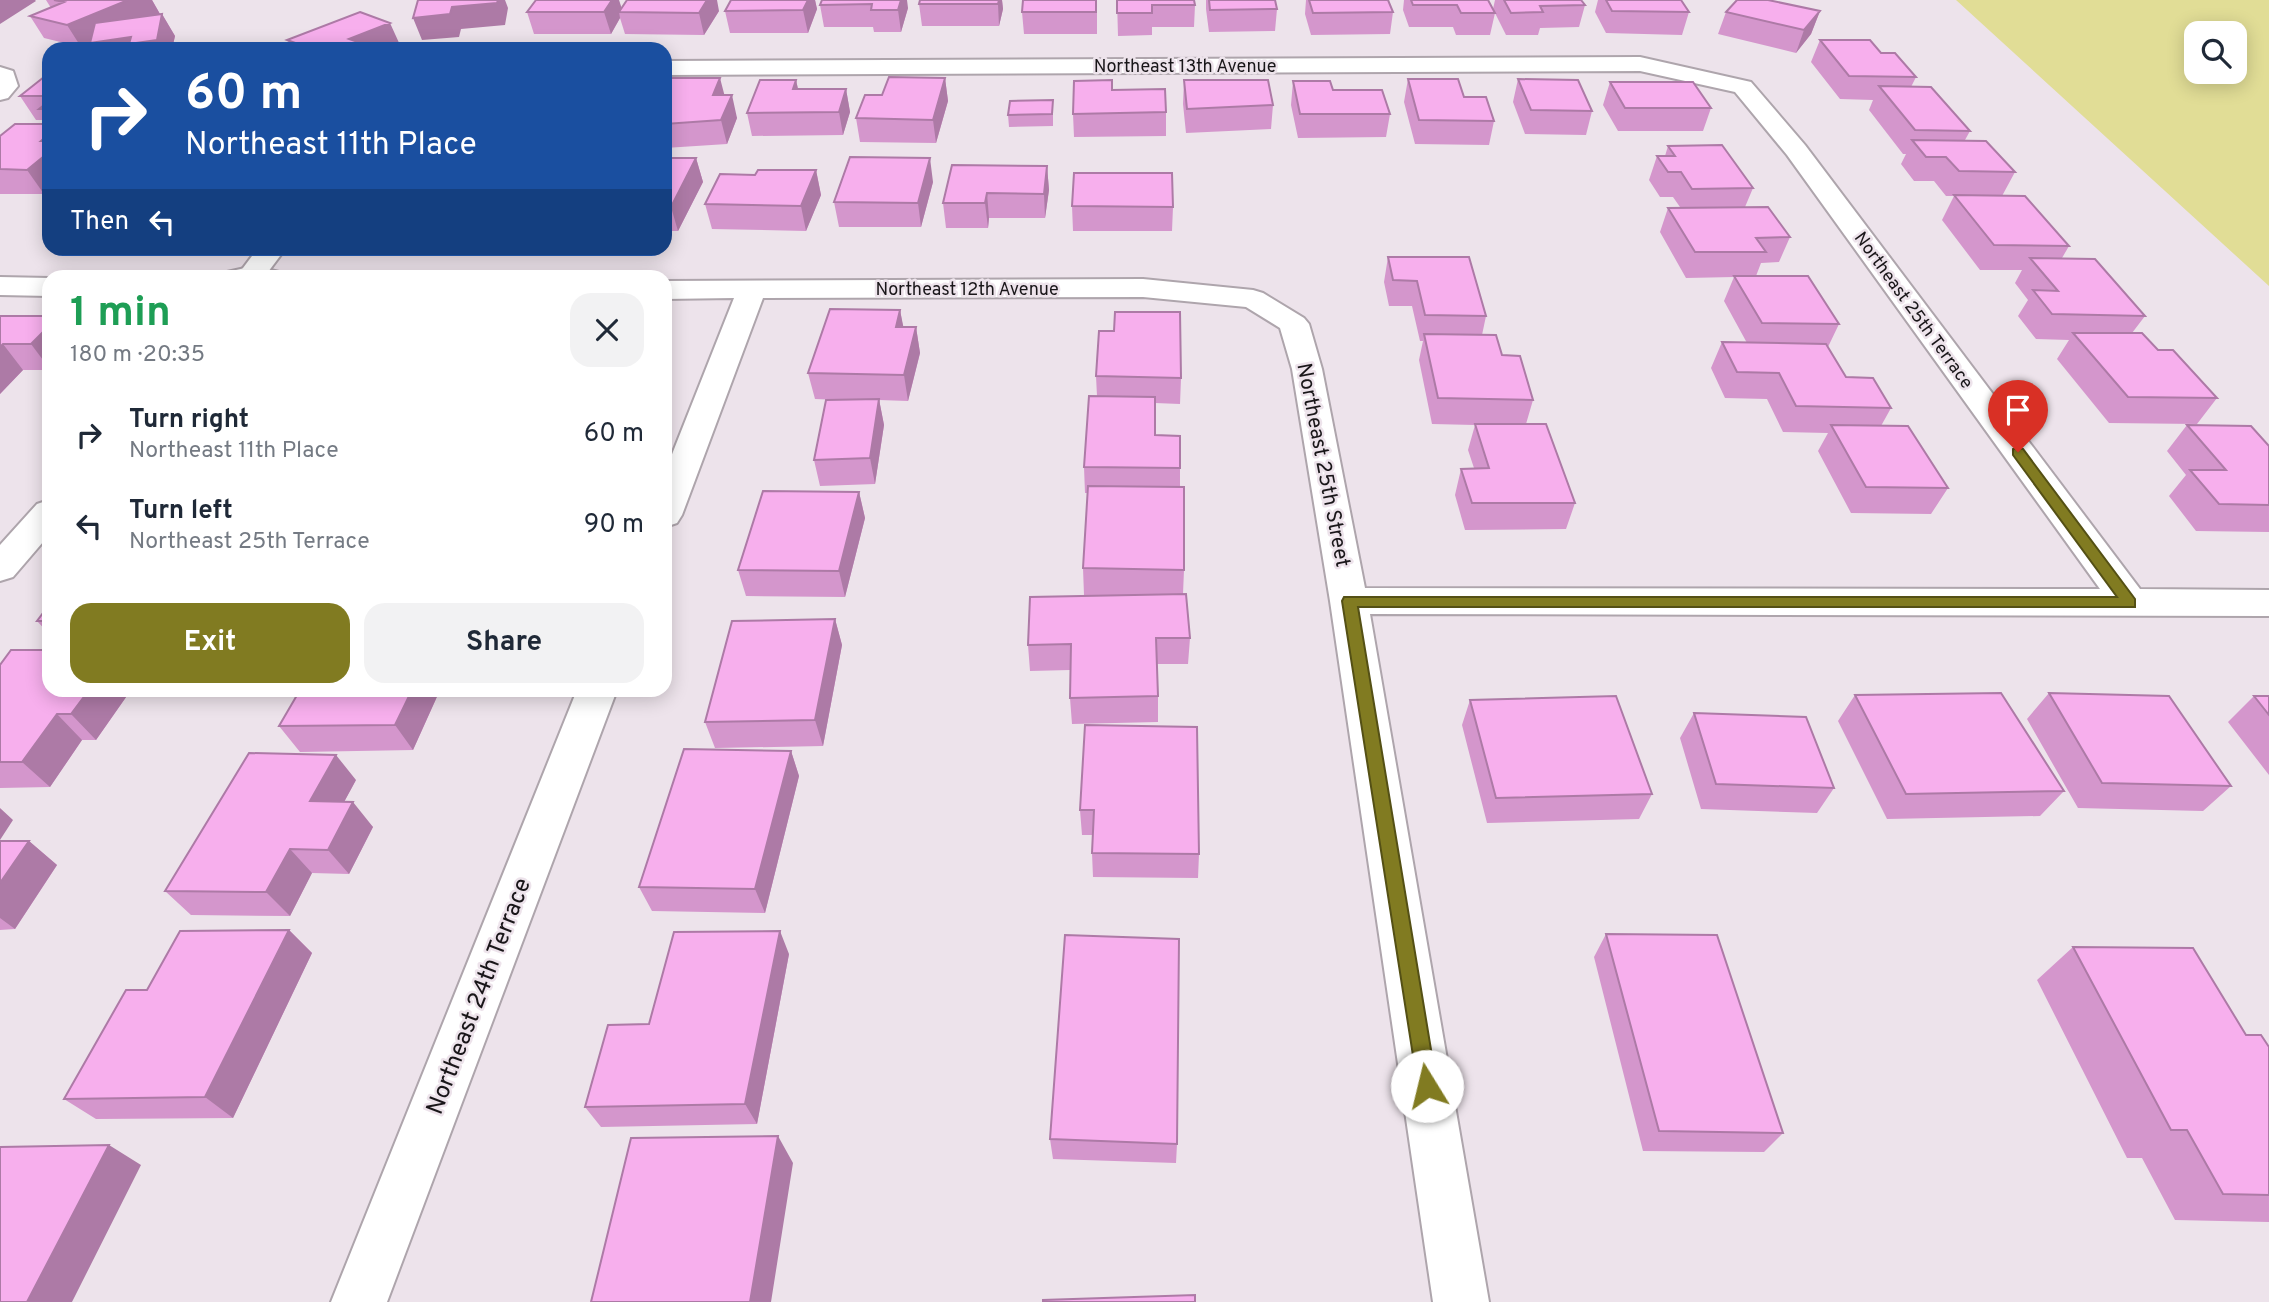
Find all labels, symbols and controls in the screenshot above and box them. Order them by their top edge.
map controls [2184,21,2247,84]
button: search [2184,21,2247,84]
street label: Northeast 13th Avenue [1094,56,1276,79]
text: 60 m [185,65,303,127]
icon: right [70,70,161,161]
text: Northeast 11th Place [185,126,477,166]
icon: left [143,203,181,241]
text: Then [70,206,129,239]
street label: Northeast 25th Terrace [1848,228,1977,394]
street label: Northeast 12th Avenue [875,279,1059,302]
text: 1 min [70,288,171,341]
button: close [570,293,644,367]
text: 180 m · 20:35 [70,341,205,370]
street label: Northeast 25th Street [1289,361,1356,570]
pin [1988,380,2048,452]
icon: arrive [1999,391,2037,429]
text: Turn right [129,404,249,437]
icon: right [70,416,108,454]
text: 60 m [584,418,644,451]
text: Northeast 11th Place [129,437,339,466]
text: Turn left [129,495,233,528]
icon: left [70,507,108,545]
text: 90 m [584,509,644,542]
text: Northeast 25th Terrace [129,528,370,557]
button: Exit [70,603,350,683]
button: Share [364,603,644,683]
street label: Northeast 24th Terrace [421,874,539,1119]
position arrow [1390,1049,1464,1123]

